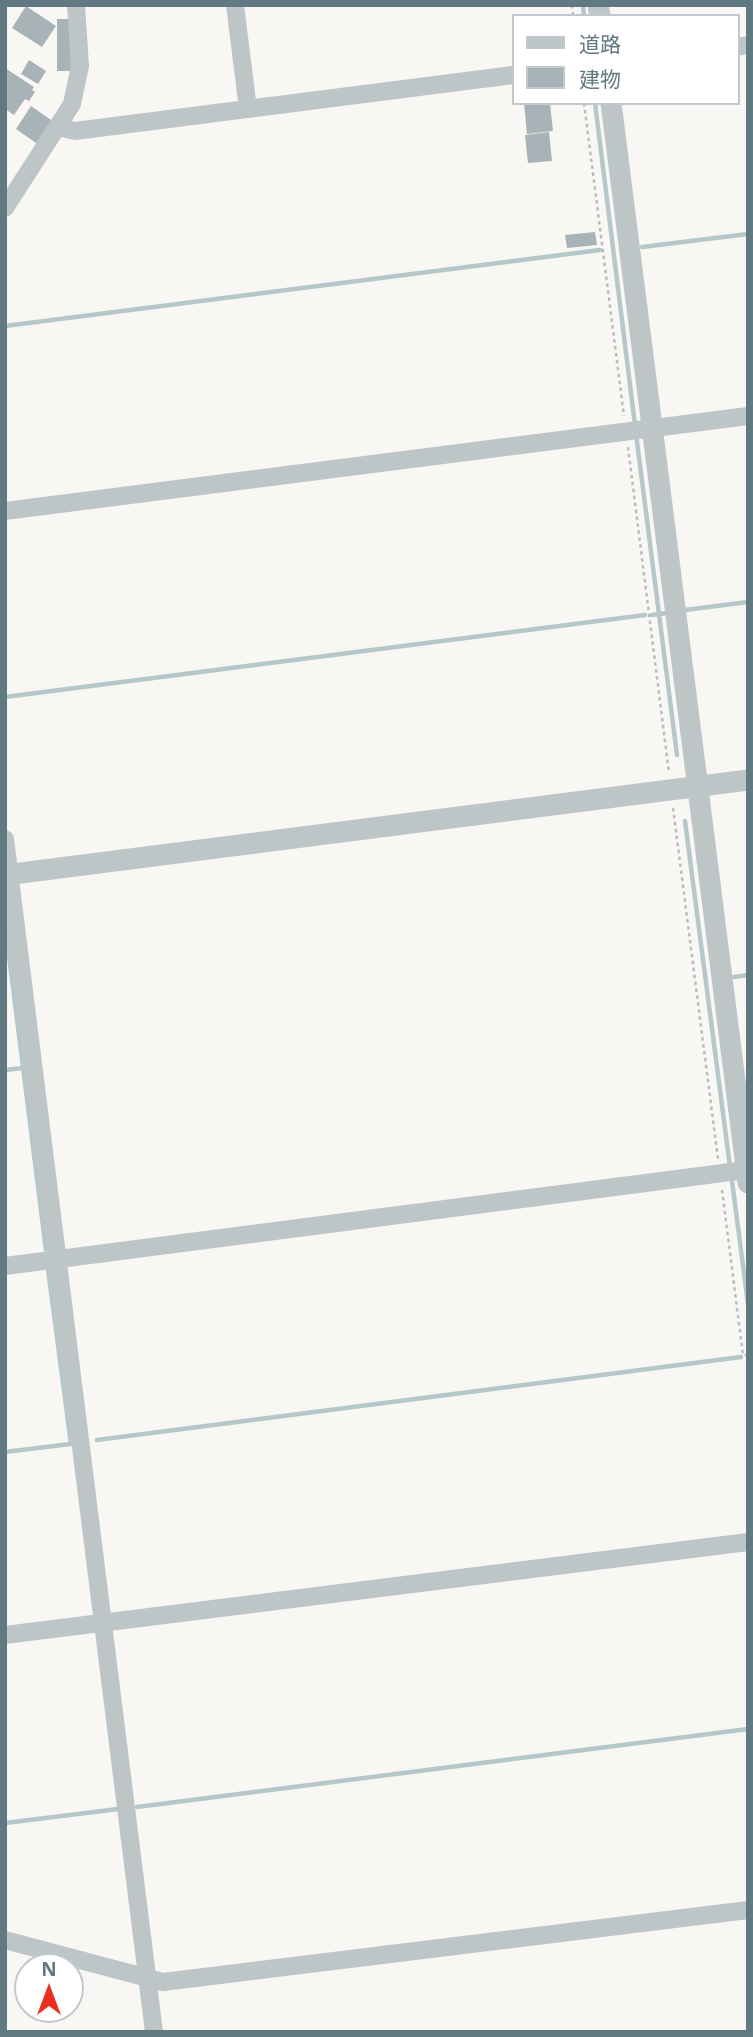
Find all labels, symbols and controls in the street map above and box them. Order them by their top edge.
legend [512,14,739,105]
text: 道路 [579,30,621,58]
text: 建物 [579,65,621,93]
north arrow [14,1953,84,2023]
text: N [41,1956,57,1982]

